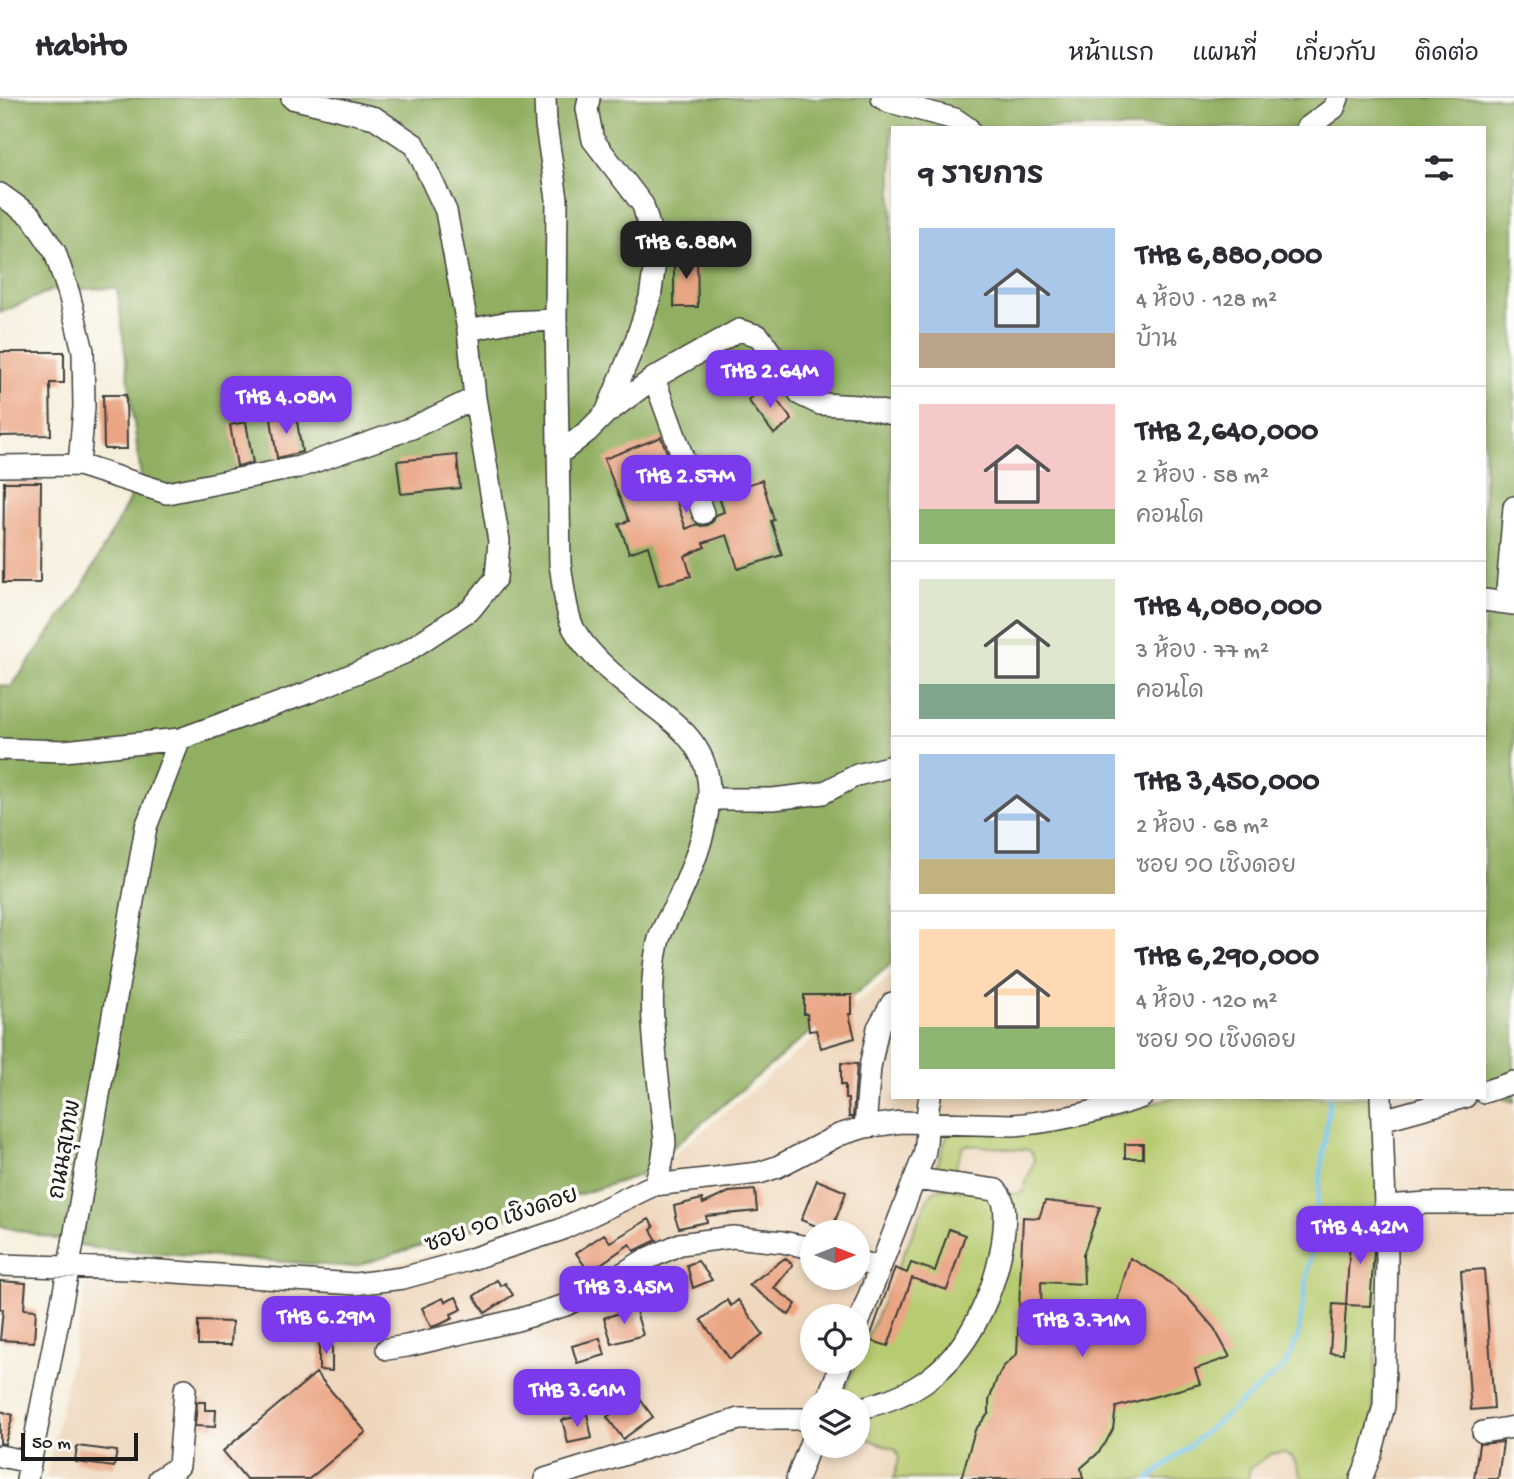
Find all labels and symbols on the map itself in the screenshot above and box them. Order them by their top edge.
pin: THB 6.88M [606,222,766,281]
pin: THB 2.64M [690,350,850,410]
pin: THB 4.08M [206,376,366,436]
pin: THB 2.57M [606,456,766,515]
street label: ถนนสุเทพ [44,1098,89,1202]
street label: ซอย ๑๐ เชิงดอย [421,1179,582,1260]
pin: THB 4.42M [1280,1206,1440,1266]
north arrow [800,1220,870,1290]
pin: THB 3.45M [544,1266,704,1326]
pin: THB 6.29M [246,1296,406,1356]
pin: THB 3.71M [1002,1300,1162,1359]
pin: THB 3.61M [497,1370,657,1429]
scale bar [21,1430,138,1462]

